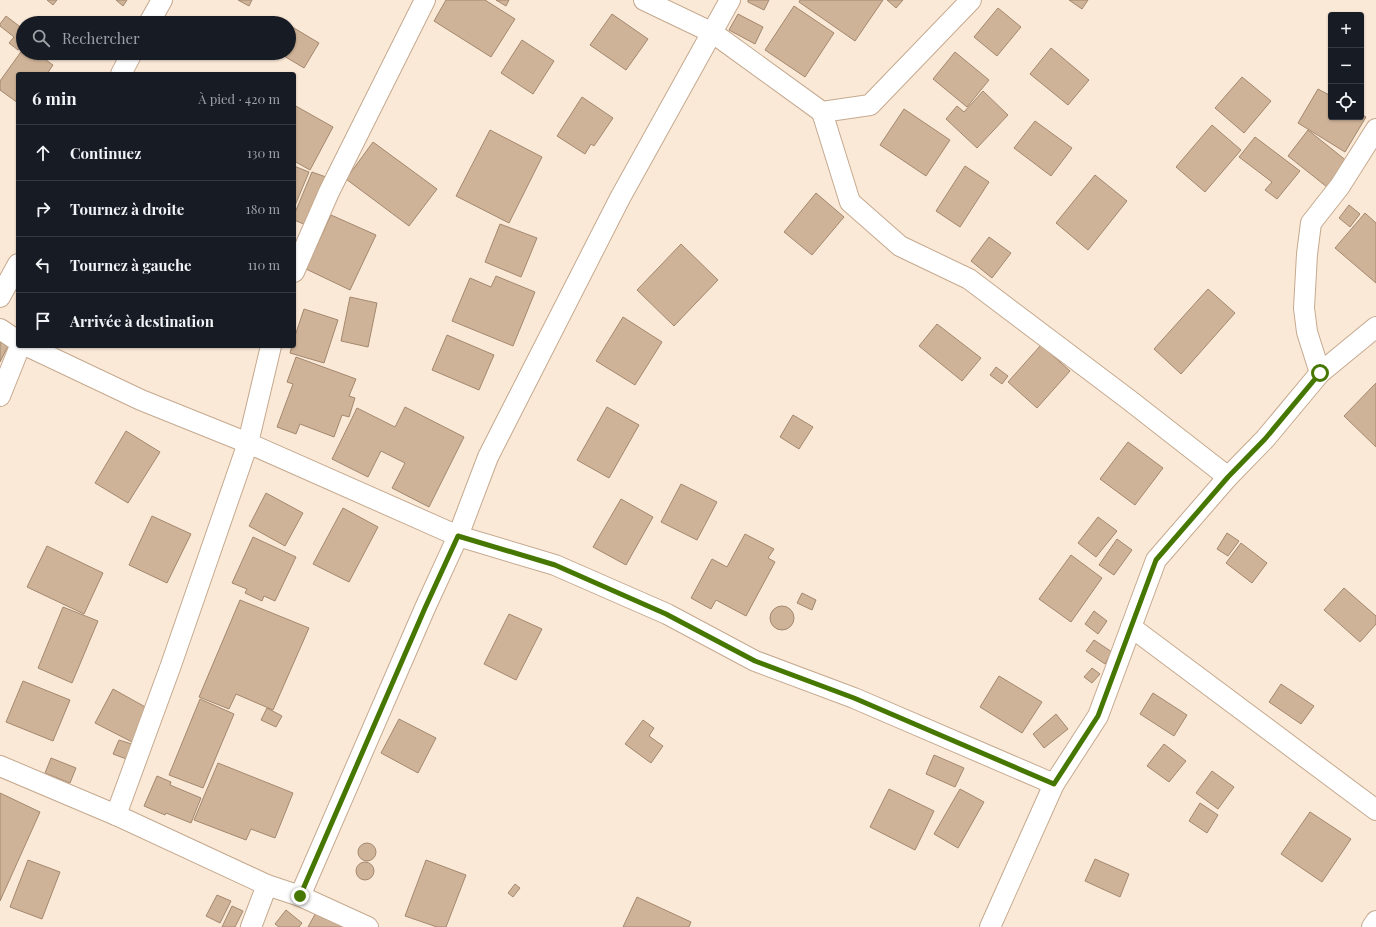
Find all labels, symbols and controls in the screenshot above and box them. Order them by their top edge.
map controls [1328,12,1364,120]
button: + [1328,12,1364,48]
search box [16,16,296,60]
icon: search [30,27,52,49]
text: Rechercher [62,28,140,48]
button: − [1328,48,1364,84]
button: locate [1328,84,1364,120]
text: 6 min [32,87,77,109]
text: À pied · 420 m [198,90,280,107]
icon: ahead [32,142,54,164]
text: Continuez [70,143,141,163]
text: 130 m [247,144,280,161]
icon: right [32,198,54,220]
text: Tournez à droite [70,199,184,219]
text: 180 m [246,200,280,217]
icon: left [32,254,54,276]
text: Tournez à gauche [70,255,192,275]
text: 110 m [248,256,280,273]
icon: arrive [32,310,54,332]
text: Arrivée à destination [70,311,214,331]
route start [1311,364,1329,382]
route end [291,887,309,905]

